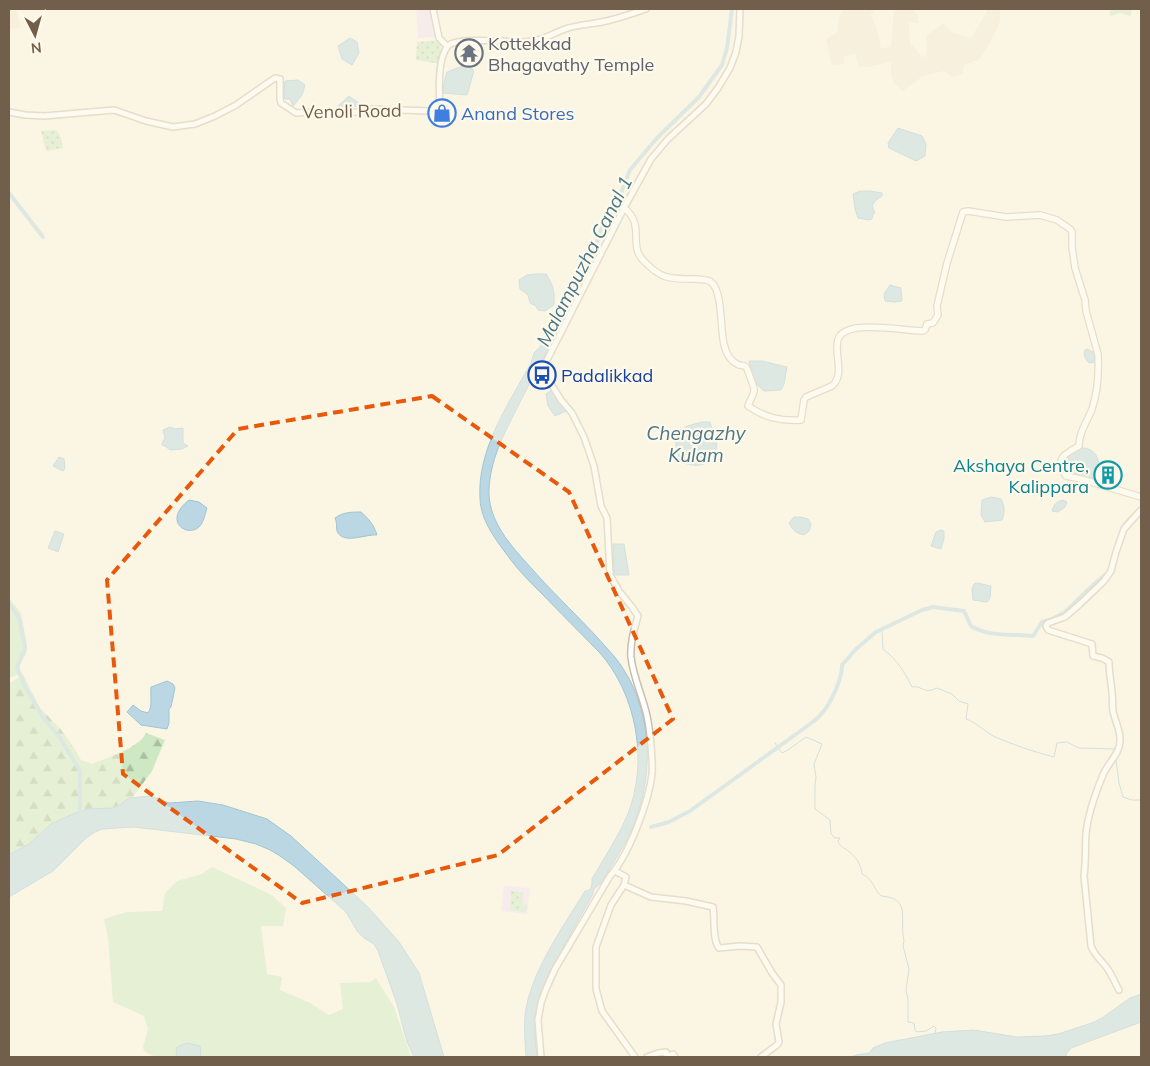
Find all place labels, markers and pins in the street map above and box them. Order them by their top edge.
place label: Kottekkad Bhagavathy Temple [488,32,654,76]
temple icon: Kottekkad Bhagavathy Temple [454,38,484,68]
shop icon: Anand Stores [427,98,457,128]
place label: Anand Stores [461,102,575,125]
bus stop icon: Padalikkad [527,360,557,390]
place label: Padalikkad [561,364,653,387]
place label: Akshaya Centre, Kalippara [953,454,1089,498]
building icon: Akshaya Centre, Kalippara [1093,460,1123,490]

